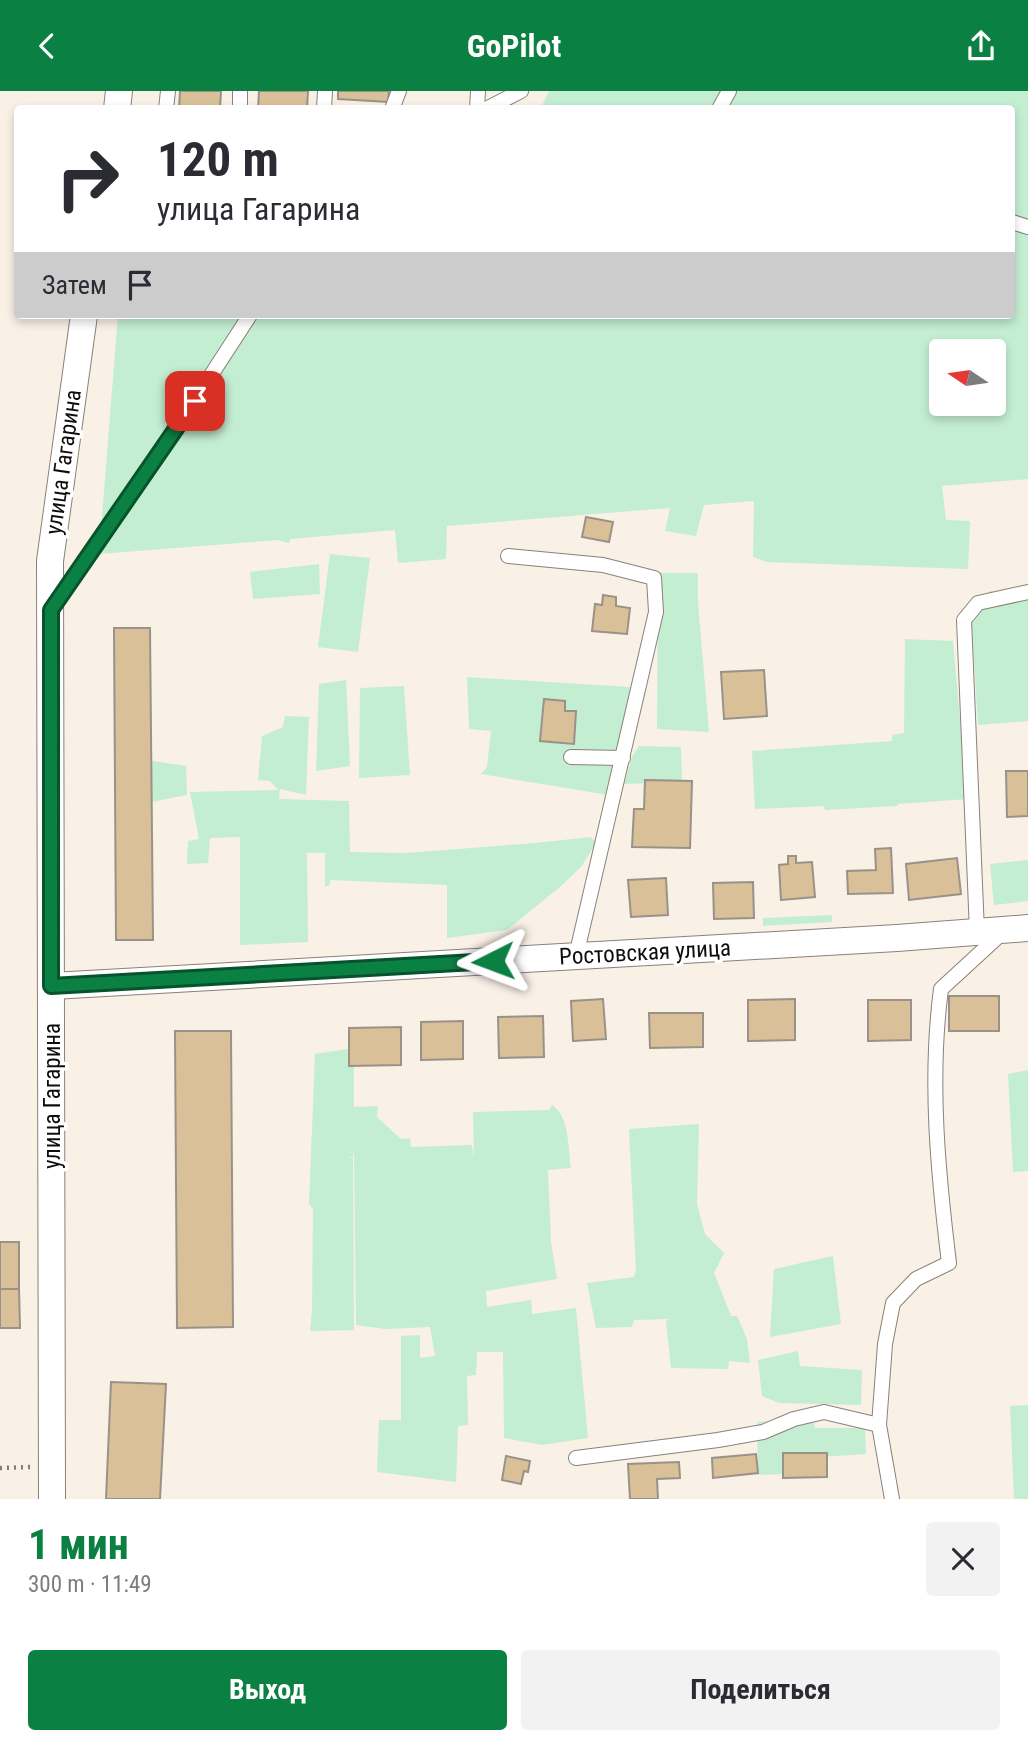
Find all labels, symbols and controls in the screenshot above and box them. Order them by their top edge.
icon: back [28,27,66,65]
text: GoPilot [467,27,561,65]
icon: share [962,27,1000,65]
text: 120 m [157,131,279,188]
icon: right [42,133,133,224]
text: улица Гагарина [157,190,360,228]
icon: arrive [121,266,159,304]
text: Затем [42,270,107,300]
north arrow [929,339,1006,417]
map controls [929,339,1006,416]
pin [165,371,225,431]
icon: arrive [176,382,214,420]
street label: улица Гагарина [40,388,87,536]
position arrow [456,924,530,998]
street label: Ростовская улица [558,935,732,970]
street label: улица Гагарина [39,1023,66,1169]
text: 1 мин [28,1520,129,1569]
button: close [926,1522,1000,1596]
text: 300 m · 11:49 [28,1571,152,1598]
button: Выход [28,1650,507,1730]
button: Поделиться [521,1650,1000,1730]

